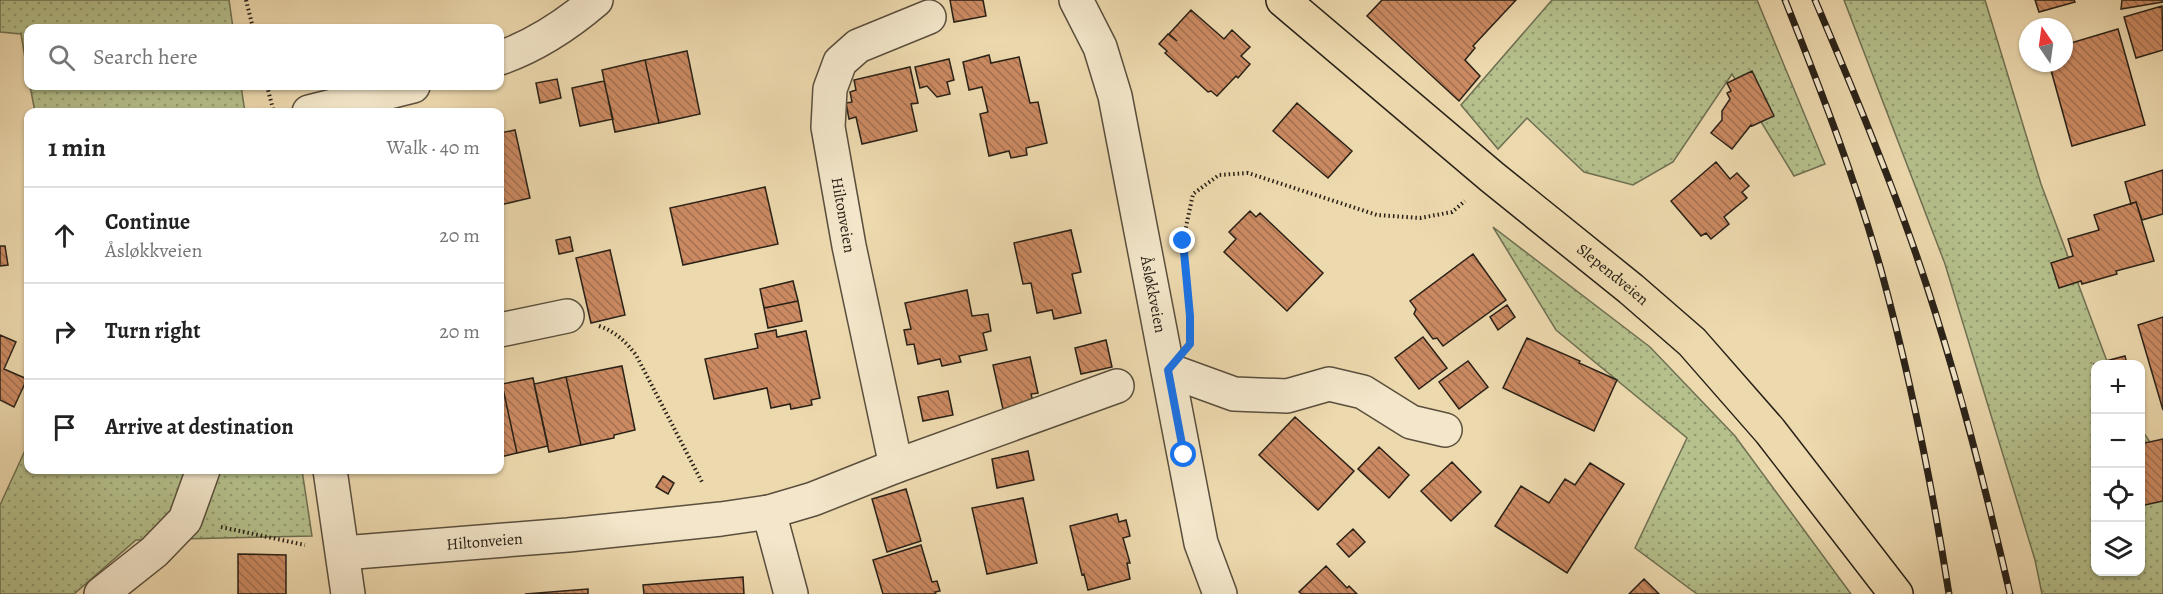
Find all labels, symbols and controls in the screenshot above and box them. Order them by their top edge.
north arrow [2019,18,2073,72]
search box [24,24,504,90]
icon: search [45,41,78,74]
text: Search here [93,42,198,72]
text: 1 min [48,130,106,165]
text: Walk · 40 m [387,134,480,161]
street label: Hiltonveien [826,175,861,255]
text: Continue [105,207,190,237]
icon: ahead [48,219,81,252]
text: 20 m [439,222,480,249]
route end [1169,227,1195,253]
text: Åsløkkveien [105,237,203,264]
street label: Slependveien [1572,238,1654,311]
street label: Åsløkkveien [1135,253,1171,335]
icon: right [48,315,81,348]
text: Turn right [105,316,201,346]
text: 20 m [439,318,480,345]
map controls [2091,360,2145,576]
button: + [2091,360,2145,414]
icon: arrive [48,411,81,444]
text: Arrive at destination [105,412,294,442]
button: − [2091,414,2145,468]
route start [1170,441,1196,467]
button: locate [2091,468,2145,522]
button: layers [2091,522,2145,576]
street label: Hiltonveien [446,528,524,556]

